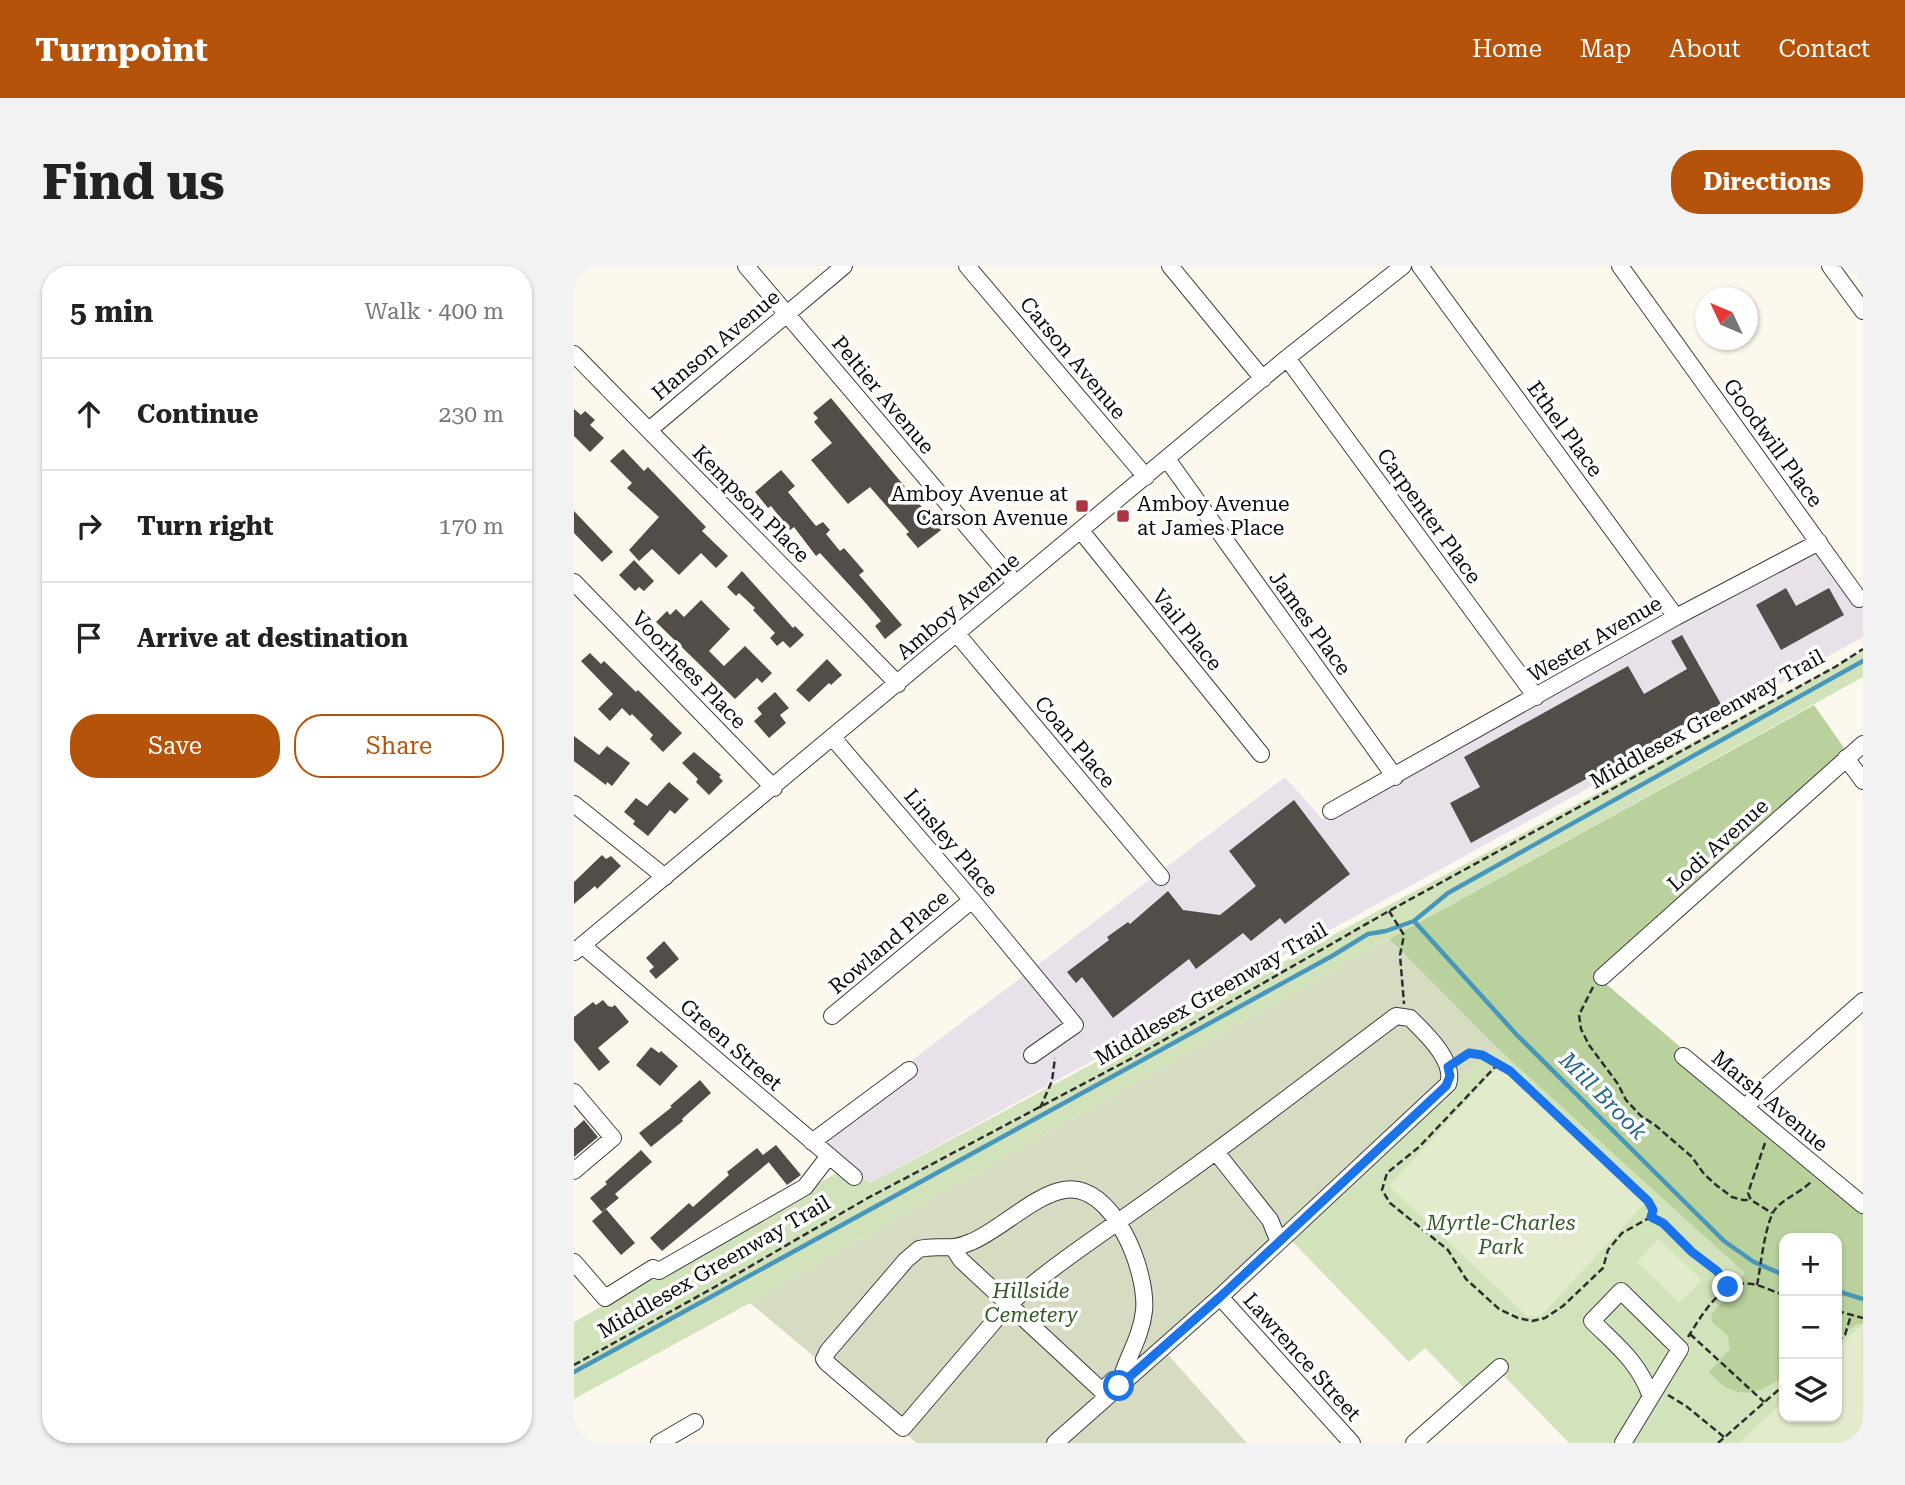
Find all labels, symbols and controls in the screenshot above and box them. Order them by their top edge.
text: Turnpoint [35,30,208,69]
text: Home [1472,35,1542,63]
text: Map [1580,35,1631,63]
text: About [1669,35,1740,63]
text: Contact [1778,35,1870,63]
button: Directions [1671,150,1863,214]
text: Find us [42,154,225,211]
street label: Hanson Avenue [647,285,785,405]
north arrow [1695,287,1758,350]
street label: Carson Avenue [1015,292,1131,424]
text: 5 min [70,294,153,329]
text: Walk · 400 m [365,298,504,325]
street label: Peltier Avenue [827,331,939,459]
street label: Goodwill Place [1718,374,1828,512]
street label: Ethel Place [1522,377,1608,481]
icon: ahead [70,395,108,433]
text: Continue [137,399,259,429]
text: 230 m [439,401,504,428]
street label: Kempson Place [688,441,814,567]
street label: Carpenter Place [1372,444,1486,588]
place label: Amboy Avenue at Carson Avenue [891,482,1068,530]
place label: Amboy Avenue at James Place [1137,492,1290,540]
marker: Amboy Avenue at Carson Avenue [1074,498,1090,514]
icon: right [70,507,108,545]
marker: Amboy Avenue at James Place [1115,508,1131,524]
text: Turn right [137,511,273,541]
text: 170 m [439,513,504,540]
street label: Amboy Avenue [892,548,1024,664]
street label: James Place [1264,566,1356,680]
street label: Vail Place [1147,585,1227,675]
street label: Wester Avenue [1524,591,1666,687]
street label: Voorhees Place [627,606,751,734]
icon: arrive [70,619,108,657]
text: Arrive at destination [137,623,408,653]
street label: Middlesex Greenway Trail [1586,644,1829,794]
street label: Coan Place [1030,691,1120,793]
button: Save [70,714,280,778]
button: Share [294,714,504,778]
street label: Linsley Place [899,784,1003,902]
street label: Lodi Avenue [1663,794,1773,896]
street label: Rowland Place [824,885,954,999]
street label: Middlesex Greenway Trail [1091,917,1332,1070]
street label: Green Street [675,994,787,1096]
water label: Mill Brook [1553,1046,1653,1146]
street label: Marsh Avenue [1707,1046,1833,1156]
street label: Middlesex Greenway Trail [594,1190,835,1343]
park label: Myrtle-Charles Park [1426,1211,1576,1259]
map controls [1779,1233,1842,1422]
button: + [1779,1233,1842,1296]
route end [1712,1271,1743,1302]
park label: Hillside Cemetery [985,1279,1078,1327]
street label: Lawrence Street [1238,1288,1366,1426]
button: − [1779,1296,1842,1359]
button: layers [1779,1359,1842,1422]
route start [1103,1370,1134,1401]

